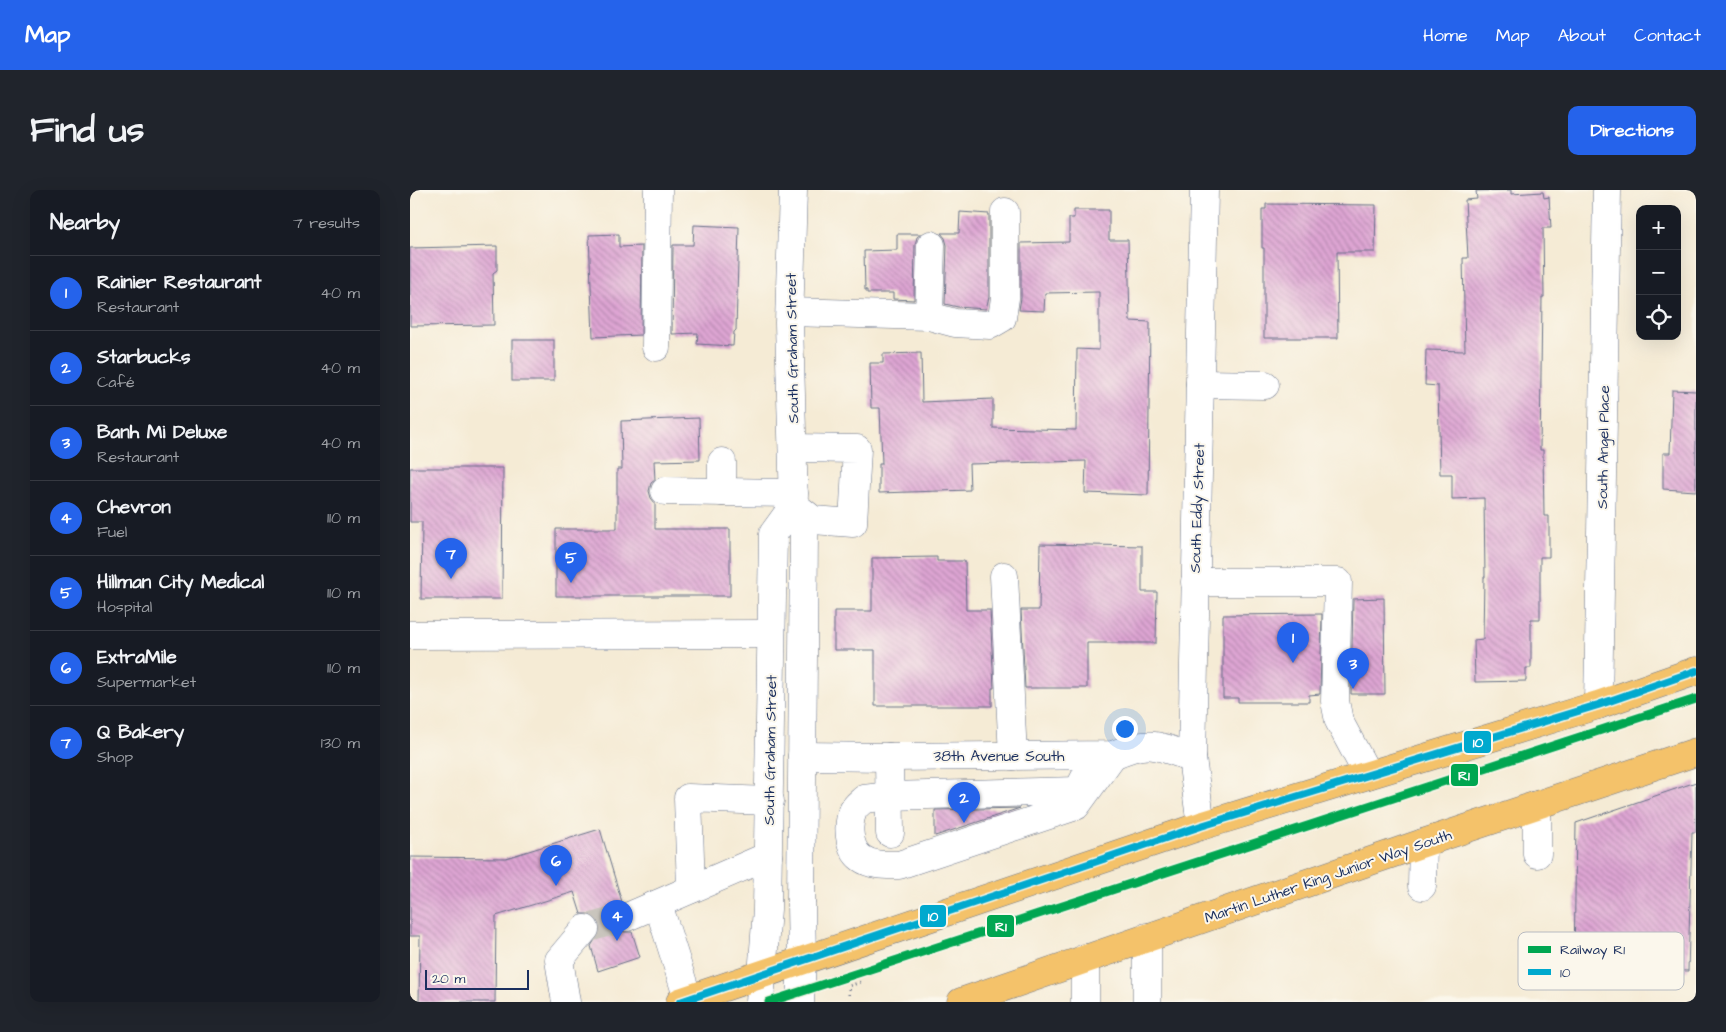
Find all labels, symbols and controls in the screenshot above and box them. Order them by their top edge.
text: Map [25,18,70,52]
text: Home [1423,23,1468,48]
text: Map [1496,23,1530,48]
text: About [1558,23,1606,48]
text: Contact [1634,23,1701,48]
text: Find us [30,106,144,155]
button: Directions [1568,106,1696,155]
map controls [1636,205,1681,340]
button: + [1636,205,1681,250]
text: Nearby [50,208,120,237]
text: 7 results [293,212,360,234]
button: − [1636,250,1681,295]
text: Rainier Restaurant [97,269,262,296]
street label: South Graham Street [781,273,804,423]
text: 1 [65,282,67,304]
text: 40 m [320,282,360,304]
button: locate [1636,295,1681,340]
text: Restaurant [97,296,179,318]
text: Starbucks [97,344,191,371]
text: 2 [61,357,71,379]
text: 40 m [320,357,360,379]
text: Café [97,371,135,393]
street label: South Angel Place [1592,385,1616,509]
text: Banh Mi Deluxe [97,419,227,446]
text: 3 [62,432,70,454]
text: 40 m [320,432,360,454]
street label: South Eddy Street [1185,443,1211,573]
text: Restaurant [97,446,179,468]
text: Chevron [97,494,171,521]
text: 4 [61,507,71,529]
text: 110 m [327,507,360,529]
text: Fuel [97,521,127,543]
pin: 7 [435,538,467,579]
pin: 5 [555,542,587,583]
text: Hillman City Medical [97,569,264,596]
text: 5 [60,582,72,604]
text: 110 m [327,582,360,604]
text: Hospital [97,596,152,618]
pin: 1 [1277,622,1309,663]
text: ExtraMile [97,644,177,671]
pin: 3 [1337,648,1369,689]
text: 6 [61,657,71,679]
text: 110 m [327,657,360,679]
text: Supermarket [97,671,196,693]
street label: South Graham Street [759,675,782,825]
your location [1112,716,1138,742]
text: Q Bakery [97,719,184,746]
line badge: 10 [1463,730,1492,754]
text: 7 [61,732,71,754]
text: 130 m [321,732,360,754]
text: 10 [1473,733,1483,753]
text: Shop [97,746,133,768]
street label: 38th Avenue South [934,746,1065,767]
line badge: R1 [1450,763,1479,787]
text: R1 [1458,766,1470,786]
pin: 2 [948,782,980,823]
street label: Martin Luther King Junior Way South [1202,824,1455,930]
pin: 6 [540,845,572,886]
pin: 4 [601,900,633,941]
line badge: 10 [919,904,947,928]
text: 10 [928,907,938,927]
line badge: R1 [986,914,1015,938]
text: R1 [995,917,1007,937]
legend [1518,932,1684,990]
text: Railway R1 [1560,940,1625,960]
text: 10 [1560,963,1571,983]
scale bar [425,967,529,990]
text: 20 m [432,969,465,989]

